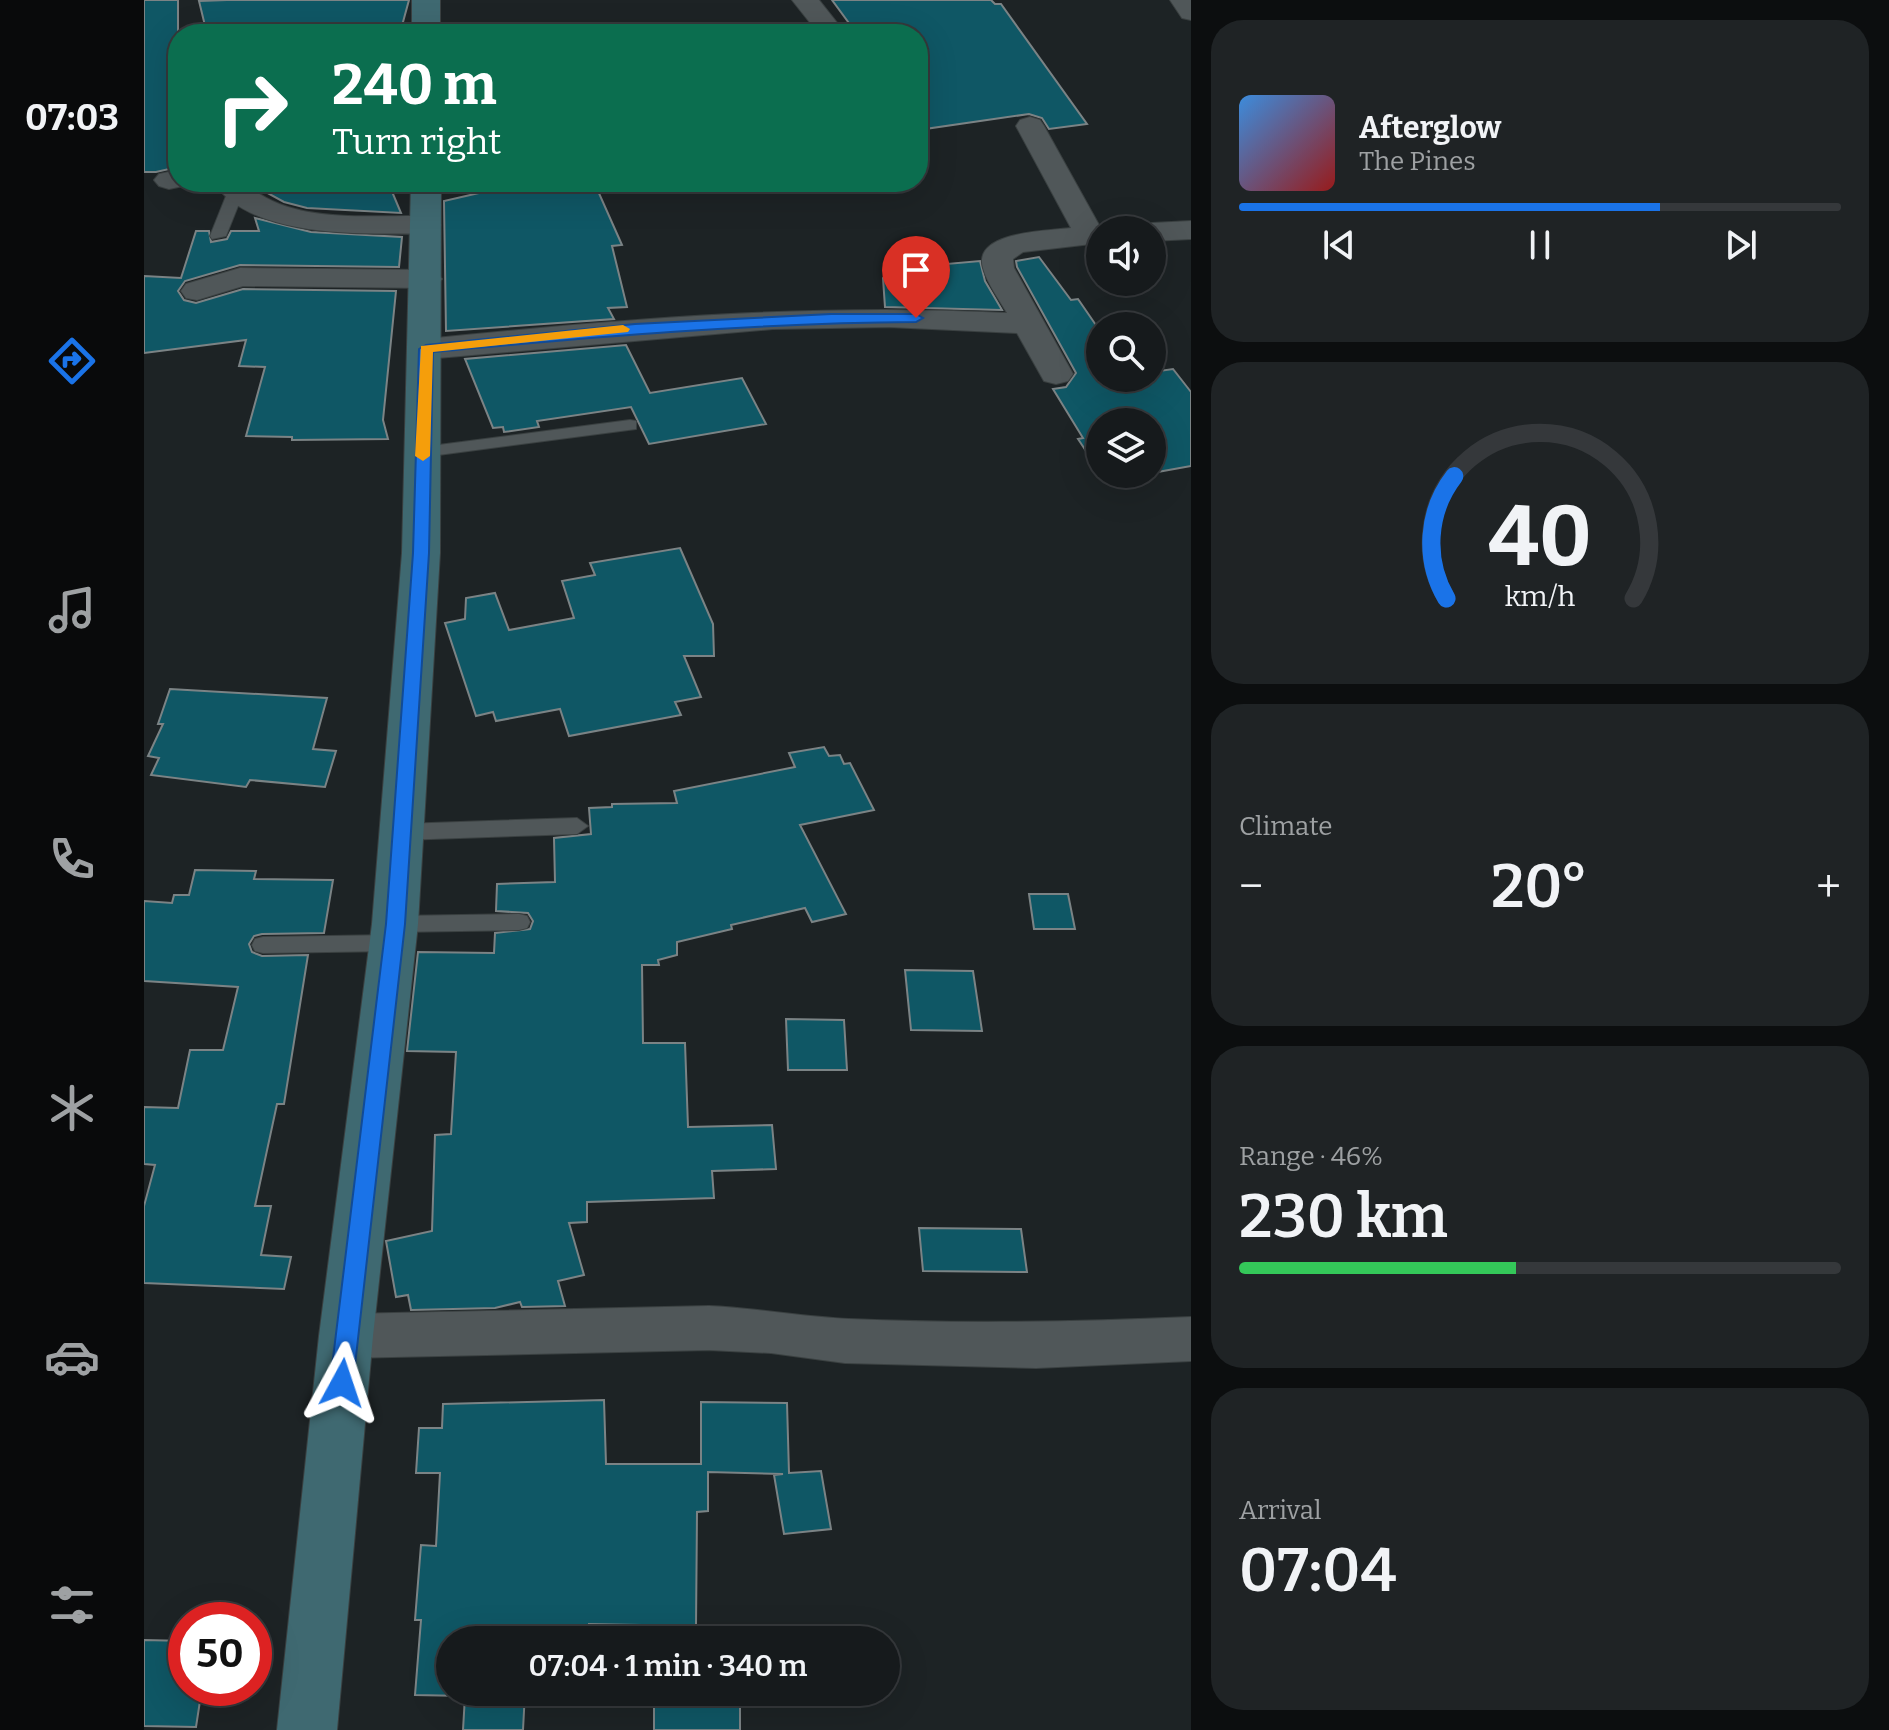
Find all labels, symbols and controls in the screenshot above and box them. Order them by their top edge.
text: 240 m [332,52,497,119]
icon: right [200,56,304,160]
text: 07:03 [25,96,119,140]
text: Afterglow [1359,110,1501,146]
text: Turn right [332,120,501,164]
text: The Pines [1359,146,1476,177]
map controls [1086,216,1166,488]
button: sound [1086,216,1166,296]
icon: previous [1317,223,1361,267]
icon: pause [1518,223,1562,267]
icon: next [1719,223,1763,267]
pin [882,236,950,318]
icon: arrive [894,248,938,292]
button: search [1086,312,1166,392]
icon: directions [44,333,100,389]
button: layers [1086,408,1166,488]
text: 40 [1488,487,1592,587]
text: km/h [1505,579,1576,614]
icon: music [44,582,100,638]
text: Climate [1239,811,1333,842]
icon: phone [44,831,100,887]
text: 20° [1491,851,1588,923]
text: − [1239,860,1263,913]
text: + [1816,860,1841,913]
icon: climate [44,1080,100,1136]
text: Range · 46% [1239,1141,1383,1172]
text: 230 km [1239,1181,1448,1253]
icon: car [44,1329,100,1385]
position arrow [300,1341,384,1425]
text: Arrival [1239,1495,1321,1526]
text: 07:04 [1239,1535,1397,1607]
icon: filters [44,1577,100,1633]
speed limit sign: 50 [168,1602,272,1706]
text: 07:04 · 1 min · 340 m [529,1648,807,1684]

